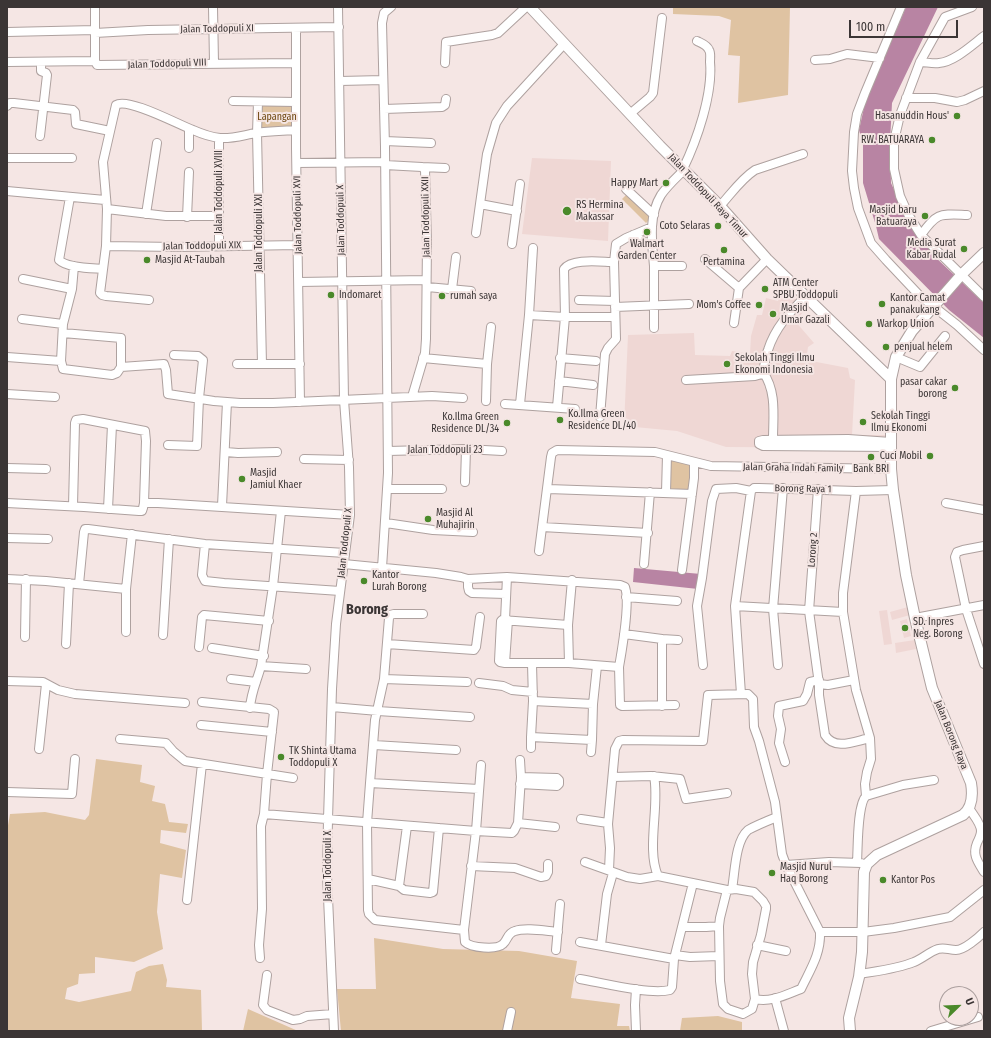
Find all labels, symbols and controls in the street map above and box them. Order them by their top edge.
scale bar [851,12,960,38]
text: 100 m [856,20,885,34]
street label: Jalan Toddopuli XI [180,22,254,36]
street label: Jalan Toddopuli VIII [127,57,207,71]
place label: Hasanuddin Hous' [875,110,949,122]
park label: Lapangan [257,111,297,123]
marker: Hasanuddin Hous' [952,111,962,121]
place label: RW. BATUARAYA [861,134,924,146]
marker: RW. BATUARAYA [927,135,937,145]
street label: Jalan Toddopuli XVIII [213,150,225,234]
street label: Jalan Toddopuli Raya Timur [666,151,750,241]
street label: Jalan Toddopuli XVI [291,176,305,254]
street label: Jalan Toddopuli XXII [419,176,433,258]
place label: Happy Mart [611,177,658,189]
marker: Happy Mart [661,178,671,188]
street label: Jalan Toddopuli X [334,184,348,256]
street label: Jalan Toddopuli XXI [253,194,265,272]
place label: RS Hermina Makassar [576,199,624,222]
place label: Masjid baru Batuaraya [869,204,917,228]
marker: RS Hermina Makassar [561,205,573,217]
marker: Masjid baru Batuaraya [920,211,930,221]
place label: Coto Selaras [659,220,710,232]
marker: Coto Selaras [713,221,723,231]
marker: Walmart Garden Center [642,227,652,237]
place label: Media Surat Kabar Rudal [906,237,956,260]
place label: Walmart Garden Center [618,238,676,262]
street label: Jalan Toddopuli XIX [163,239,241,253]
marker: Media Surat Kabar Rudal [959,244,969,254]
marker: Pertamina [719,245,729,255]
place label: Masjid At-Taubah [155,254,225,266]
marker: Masjid At-Taubah [142,255,152,265]
place label: Pertamina [703,256,745,268]
place label: ATM Center SPBU Toddopuli [773,277,838,300]
marker: ATM Center SPBU Toddopuli [760,284,770,294]
place label: Indomaret [339,289,382,301]
marker: Indomaret [326,290,336,300]
place label: rumah saya [450,290,497,302]
marker: rumah saya [437,291,447,301]
place label: Kantor Camat panakukang [890,292,945,316]
place label: Mom's Coffee [696,299,751,311]
marker: Kantor Camat panakukang [877,299,887,309]
marker: Mom's Coffee [754,300,764,310]
place label: Masjid Umar Gazali [781,302,830,326]
marker: Masjid Umar Gazali [768,309,778,319]
place label: Warkop Union [877,318,934,330]
marker: Warkop Union [864,319,874,329]
place label: penjual helem [894,341,952,353]
marker: penjual helem [881,342,891,352]
place label: Sekolah Tinggi Ilmu Ekonomi Indonesia [735,352,815,376]
marker: Sekolah Tinggi Ilmu Ekonomi Indonesia [722,359,732,369]
place label: pasar cakar borong [900,376,947,400]
marker: pasar cakar borong [950,383,960,393]
place label: Ko.Ilma Green Residence DL/40 [568,408,636,432]
place label: Sekolah Tinggi Ilmu Ekonomi [871,410,930,434]
place label: Ko.Ilma Green Residence DL/34 [431,411,499,434]
marker: Ko.Ilma Green Residence DL/40 [555,415,565,425]
marker: Sekolah Tinggi Ilmu Ekonomi [858,417,868,427]
marker: Ko.Ilma Green Residence DL/34 [502,418,512,428]
street label: Jalan Toddopuli 23 [408,444,482,456]
place label: Cuci Mobil [880,450,922,462]
marker: Cuci Mobil [925,451,935,461]
marker: Bank BRI [866,452,876,462]
street label: Jalan Graha Indah Family [743,461,843,475]
place label: Bank BRI [853,463,889,475]
place label: Masjid Jamiul Khaer [250,467,302,490]
marker: Masjid Jamiul Khaer [237,474,247,484]
street label: Borong Raya 1 [774,483,832,495]
street label: Jalan Toddopuli X [335,507,355,579]
place label: Masjid Al Muhajirin [436,507,475,530]
marker: Masjid Al Muhajirin [423,514,433,524]
street label: Lorong 2 [806,532,820,568]
place label: Kantor Lurah Borong [372,569,426,592]
marker: Kantor Lurah Borong [359,576,369,586]
district label: Borong [346,602,388,618]
place label: SD. Inpres Neg. Borong [913,616,962,640]
marker: SD. Inpres Neg. Borong [900,623,910,633]
street label: Jalan Borong Raya [932,699,970,771]
place label: TK Shinta Utama Toddopuli X [289,745,356,768]
marker: TK Shinta Utama Toddopuli X [276,752,286,762]
street label: Jalan Toddopuli X [322,831,334,901]
place label: Masjid Nurul Haq Borong [780,861,832,884]
marker: Masjid Nurul Haq Borong [767,868,777,878]
place label: Kantor Pos [891,874,935,886]
marker: Kantor Pos [878,875,888,885]
north arrow [939,986,979,1026]
text: U [962,996,977,1007]

